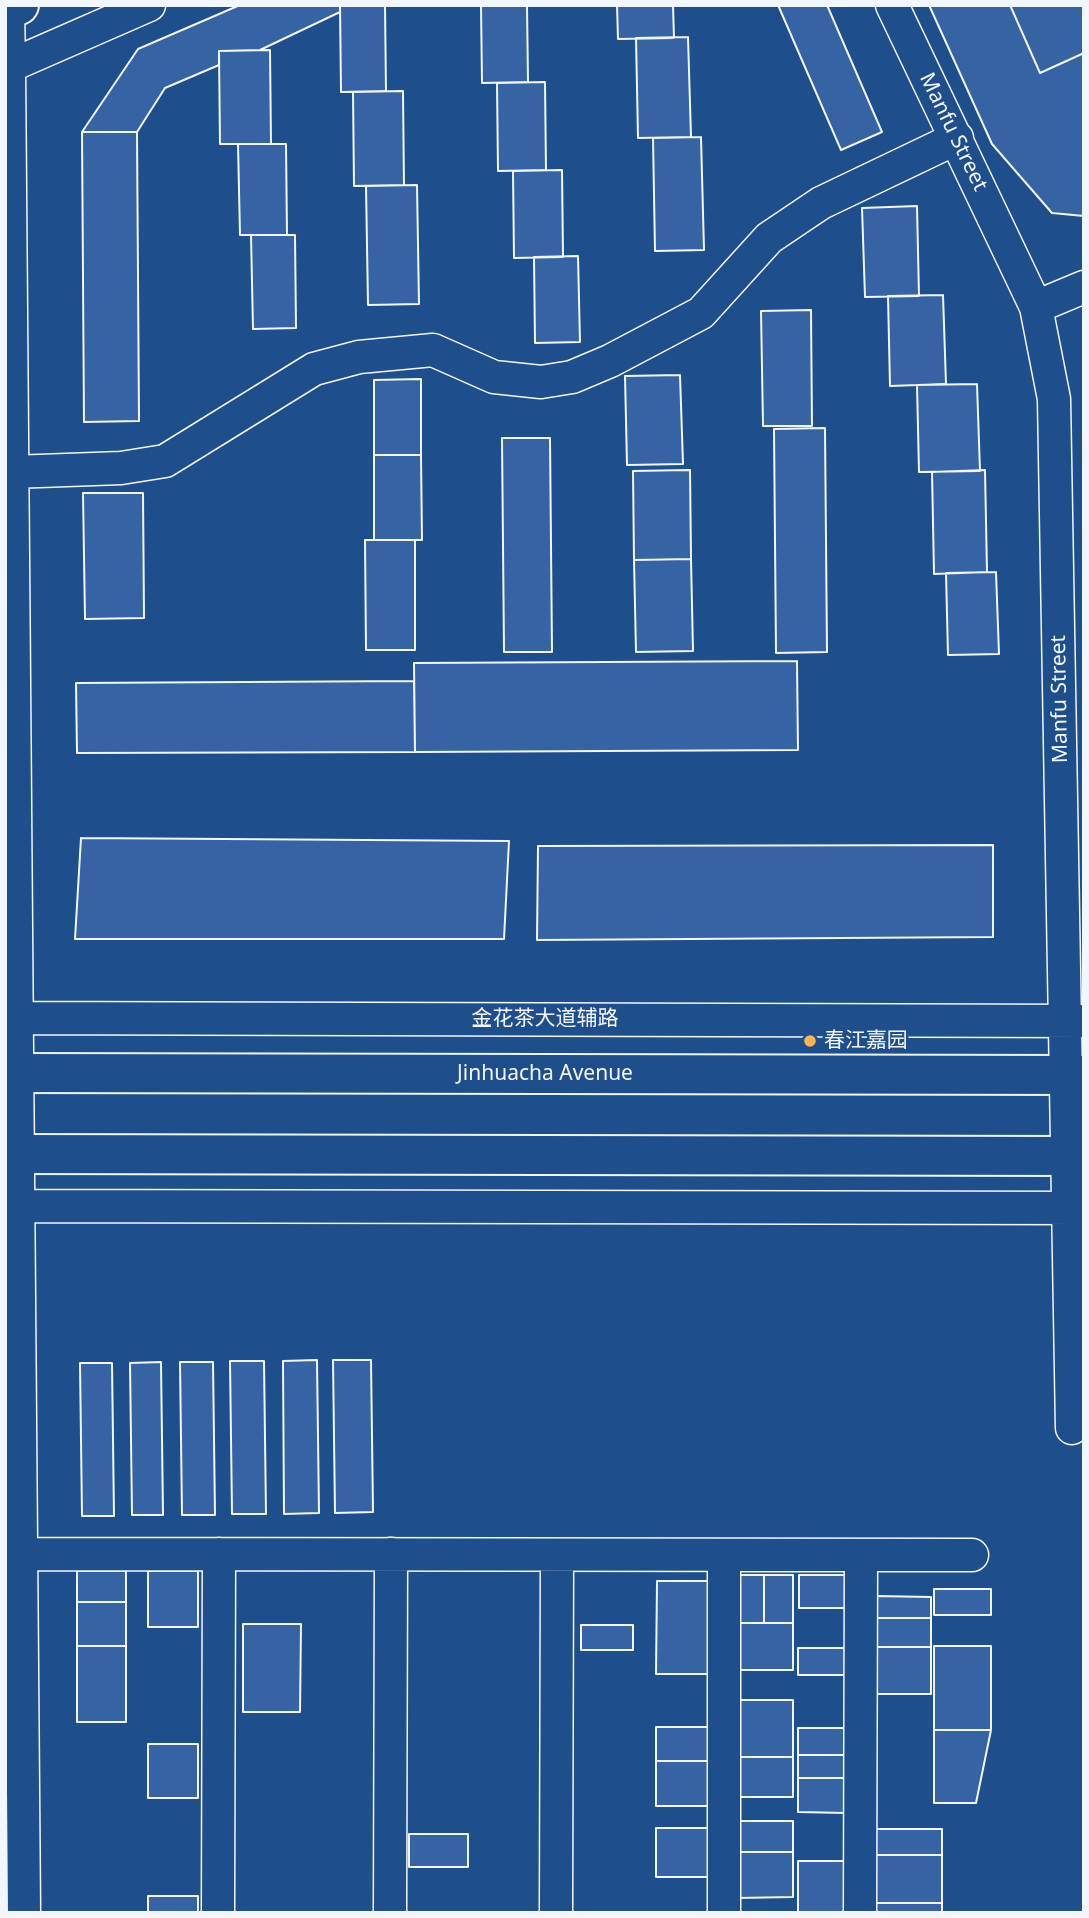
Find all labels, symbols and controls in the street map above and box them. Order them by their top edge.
street label: Manfu Street [914,69,992,195]
street label: Manfu Street [1046,635,1074,763]
street label: 金花茶大道辅路 [472,1006,618,1032]
place label: 春江嘉园 [824,1028,908,1054]
marker: 春江嘉园 [802,1033,818,1049]
street label: Jinhuacha Avenue [457,1061,633,1087]

